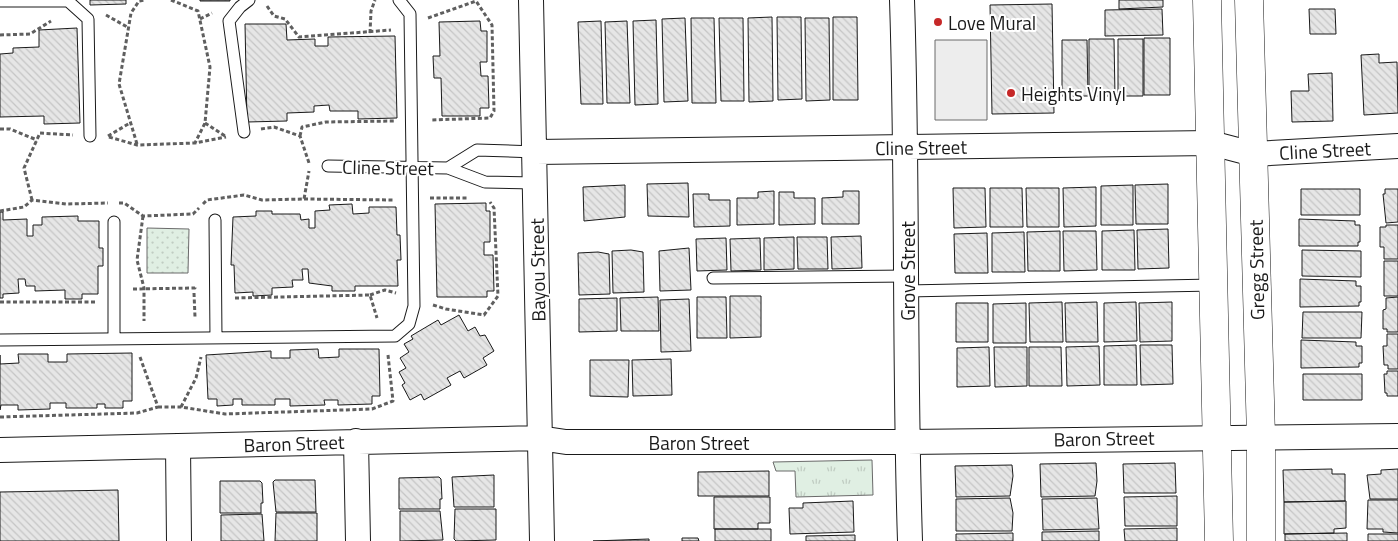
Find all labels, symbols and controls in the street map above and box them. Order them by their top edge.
place label: Love Mural [948,8,1036,37]
marker: Love Mural [932,16,944,28]
place label: Heights Vinyl [1021,79,1126,108]
marker: Heights Vinyl [1005,87,1017,99]
street label: Cline Street [875,132,967,162]
street label: Cline Street [1278,133,1372,167]
street label: Cline Street [342,152,434,182]
street label: Bayou Street [522,218,552,322]
street label: Gregg Street [1241,219,1271,320]
street label: Grove Street [893,221,922,321]
street label: Baron Street [1053,423,1155,453]
street label: Baron Street [243,427,345,459]
street label: Baron Street [648,428,750,457]

